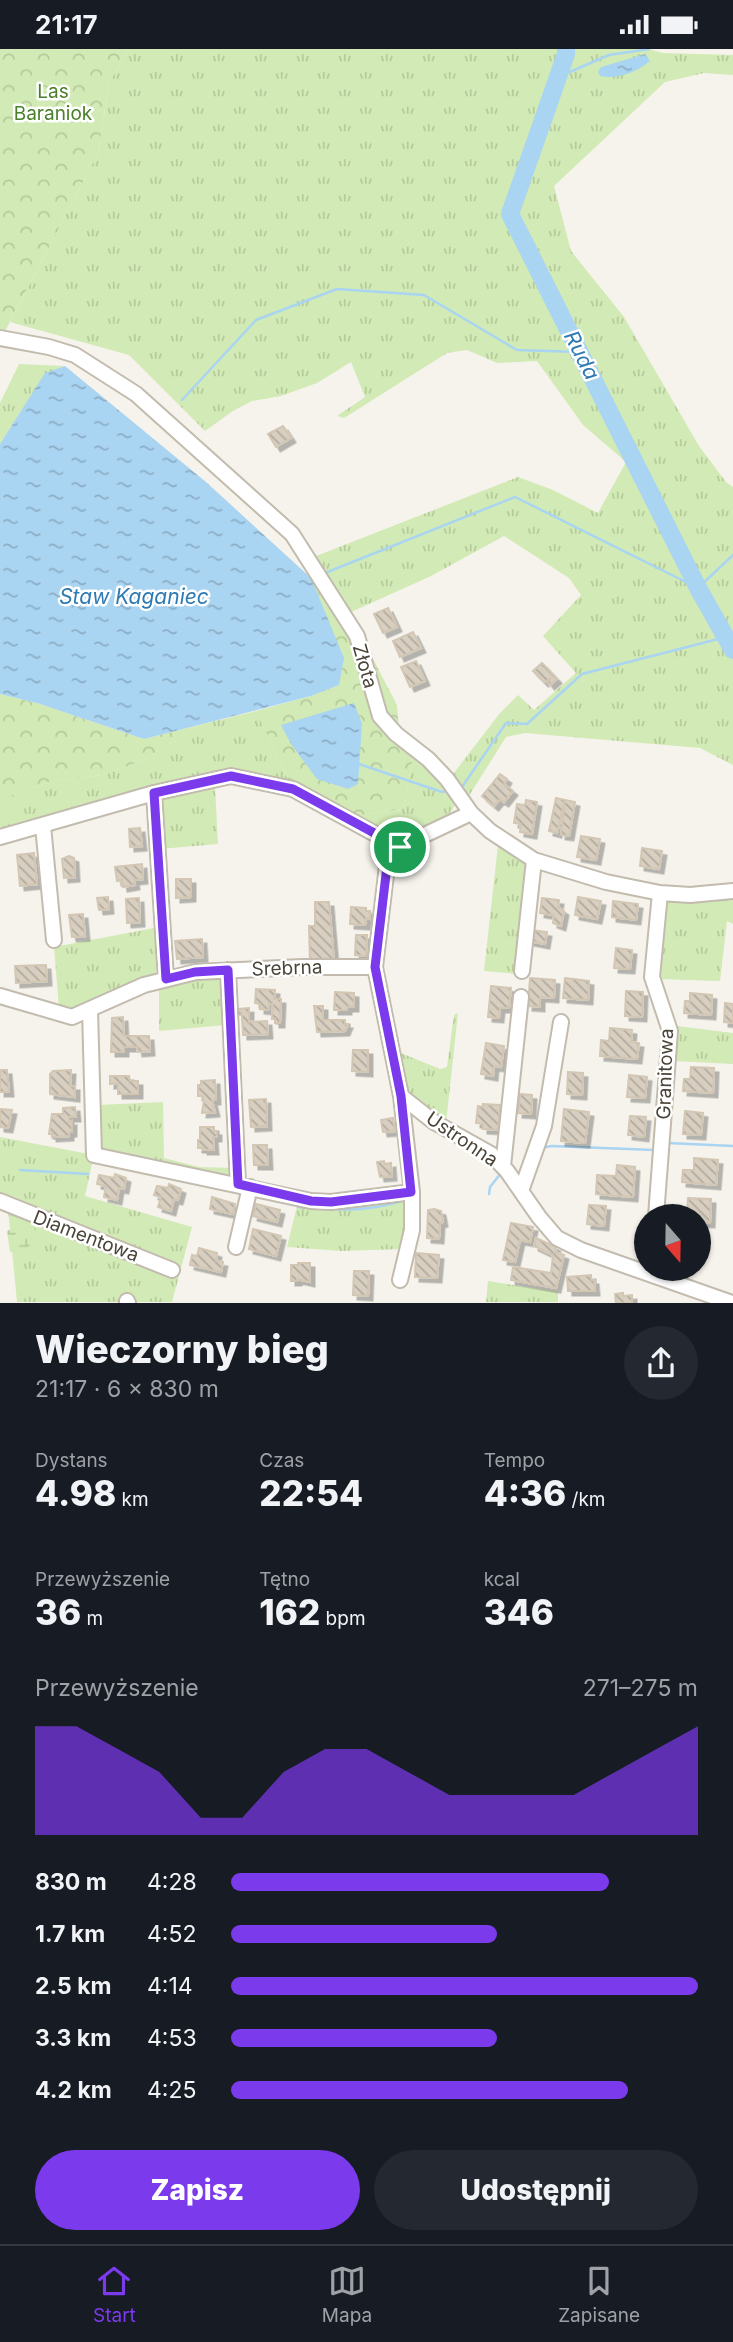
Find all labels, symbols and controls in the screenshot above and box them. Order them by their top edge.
text: 21:17 [35,9,98,40]
park label: Las Baraniok [14,80,93,125]
water label: Ruda [559,326,605,384]
water label: Staw Kaganiec [59,584,209,609]
street label: Złota [348,641,382,691]
pin [370,817,430,877]
icon: arrive [381,828,419,866]
street label: Srebrna [251,955,323,981]
street label: Granitowa [652,1028,678,1120]
street label: Ustronna [422,1107,502,1171]
north arrow [634,1204,710,1281]
map controls [634,1204,711,1281]
street label: Diamentowa [30,1205,142,1267]
text: Wieczorny bieg [35,1326,329,1372]
button: share [624,1326,698,1400]
text: 21:17 · 6 × 830 m [35,1375,219,1403]
text: Dystans [35,1449,108,1472]
text: Czas [259,1449,304,1472]
text: Tempo [484,1449,545,1472]
text: 4.98 [35,1472,116,1514]
text: 22:54 [259,1472,363,1514]
text: 4:36 [484,1472,566,1514]
text: km [116,1488,149,1511]
text: /km [566,1488,606,1511]
text: Przewyższenie [35,1568,170,1591]
text: Tętno [259,1568,310,1591]
text: kcal [484,1568,520,1591]
text: 36 [35,1591,81,1633]
text: 162 [259,1591,320,1633]
text: 346 [484,1591,554,1633]
text: m [81,1607,103,1630]
text: bpm [320,1607,366,1630]
text: Przewyższenie [35,1674,199,1702]
text: 271–275 m [583,1674,698,1702]
text: 830 m [35,1868,107,1896]
text: 4:28 [147,1868,197,1896]
text: 1.7 km [35,1920,105,1948]
text: 4:52 [147,1920,197,1948]
text: 2.5 km [35,1972,112,2000]
text: 4:14 [147,1972,193,2000]
text: 3.3 km [35,2024,111,2052]
text: 4:53 [147,2024,197,2052]
text: 4.2 km [35,2076,112,2104]
text: 4:25 [147,2076,197,2104]
button: Zapisz [35,2150,360,2230]
button: Udostępnij [374,2150,698,2230]
tab: Start [93,2262,136,2327]
tab: Mapa [322,2262,372,2327]
tab: Zapisane [558,2262,640,2327]

